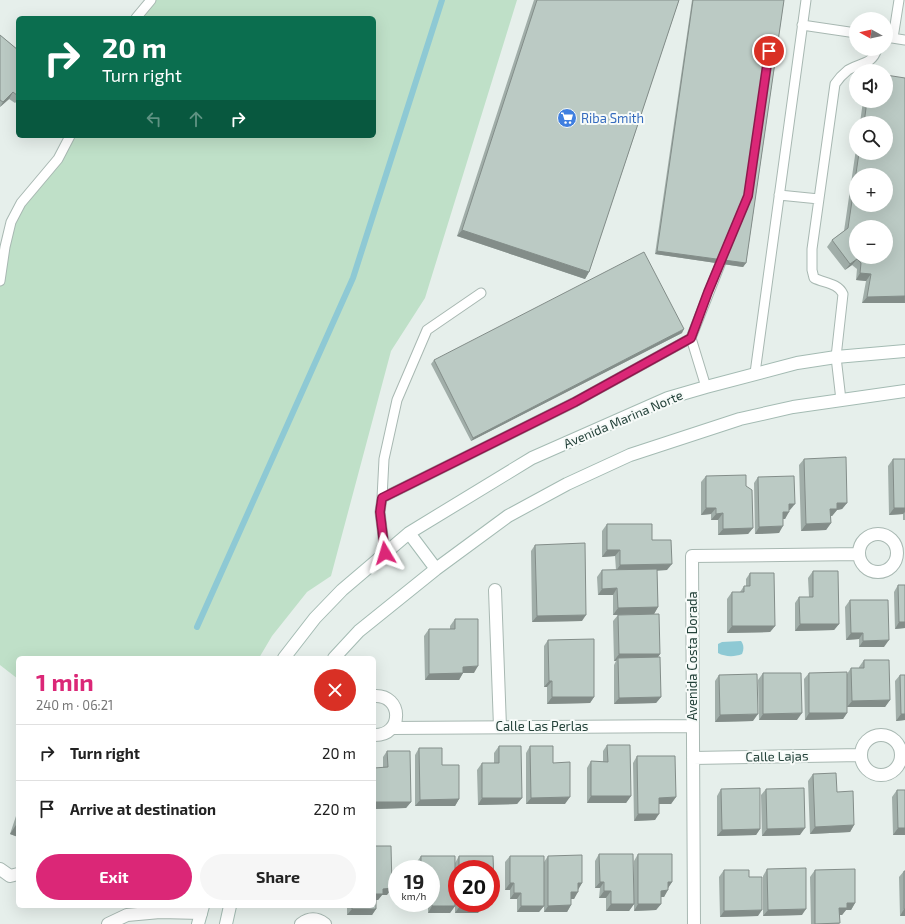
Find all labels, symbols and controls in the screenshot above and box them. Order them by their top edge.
north arrow [849,12,893,56]
map controls [849,12,893,264]
text: 20 m [102,30,167,64]
icon: right [36,32,88,84]
pin [752,34,786,68]
icon: arrive [758,40,780,62]
text: Turn right [102,64,182,86]
button: sound [849,64,893,108]
supermarket icon: Riba Smith [556,107,578,129]
icon: left [143,108,165,130]
icon: ahead [185,108,207,130]
icon: right [227,108,249,130]
place label: Riba Smith [581,110,644,126]
button: search [849,116,893,160]
button: + [849,168,893,212]
button: − [849,220,893,264]
street label: Avenida Marina Norte [561,387,685,451]
position arrow [364,532,406,574]
street label: Avenida Costa Dorada [684,591,700,721]
text: 1 min [36,667,94,696]
button: close [314,669,356,711]
text: 240 m · 06:21 [36,697,113,713]
street label: Calle Las Perlas [496,718,588,734]
icon: right [36,742,58,764]
text: Turn right [70,744,140,762]
text: 20 m [322,744,356,762]
street label: Calle Lajas [745,747,809,765]
icon: arrive [36,798,58,820]
text: Arrive at destination [70,800,216,818]
text: 220 m [314,800,356,818]
button: Exit [36,854,192,900]
button: Share [200,854,356,900]
speed limit sign: 20 [448,860,500,912]
text: 19 [404,869,424,893]
text: km/h [402,890,426,902]

